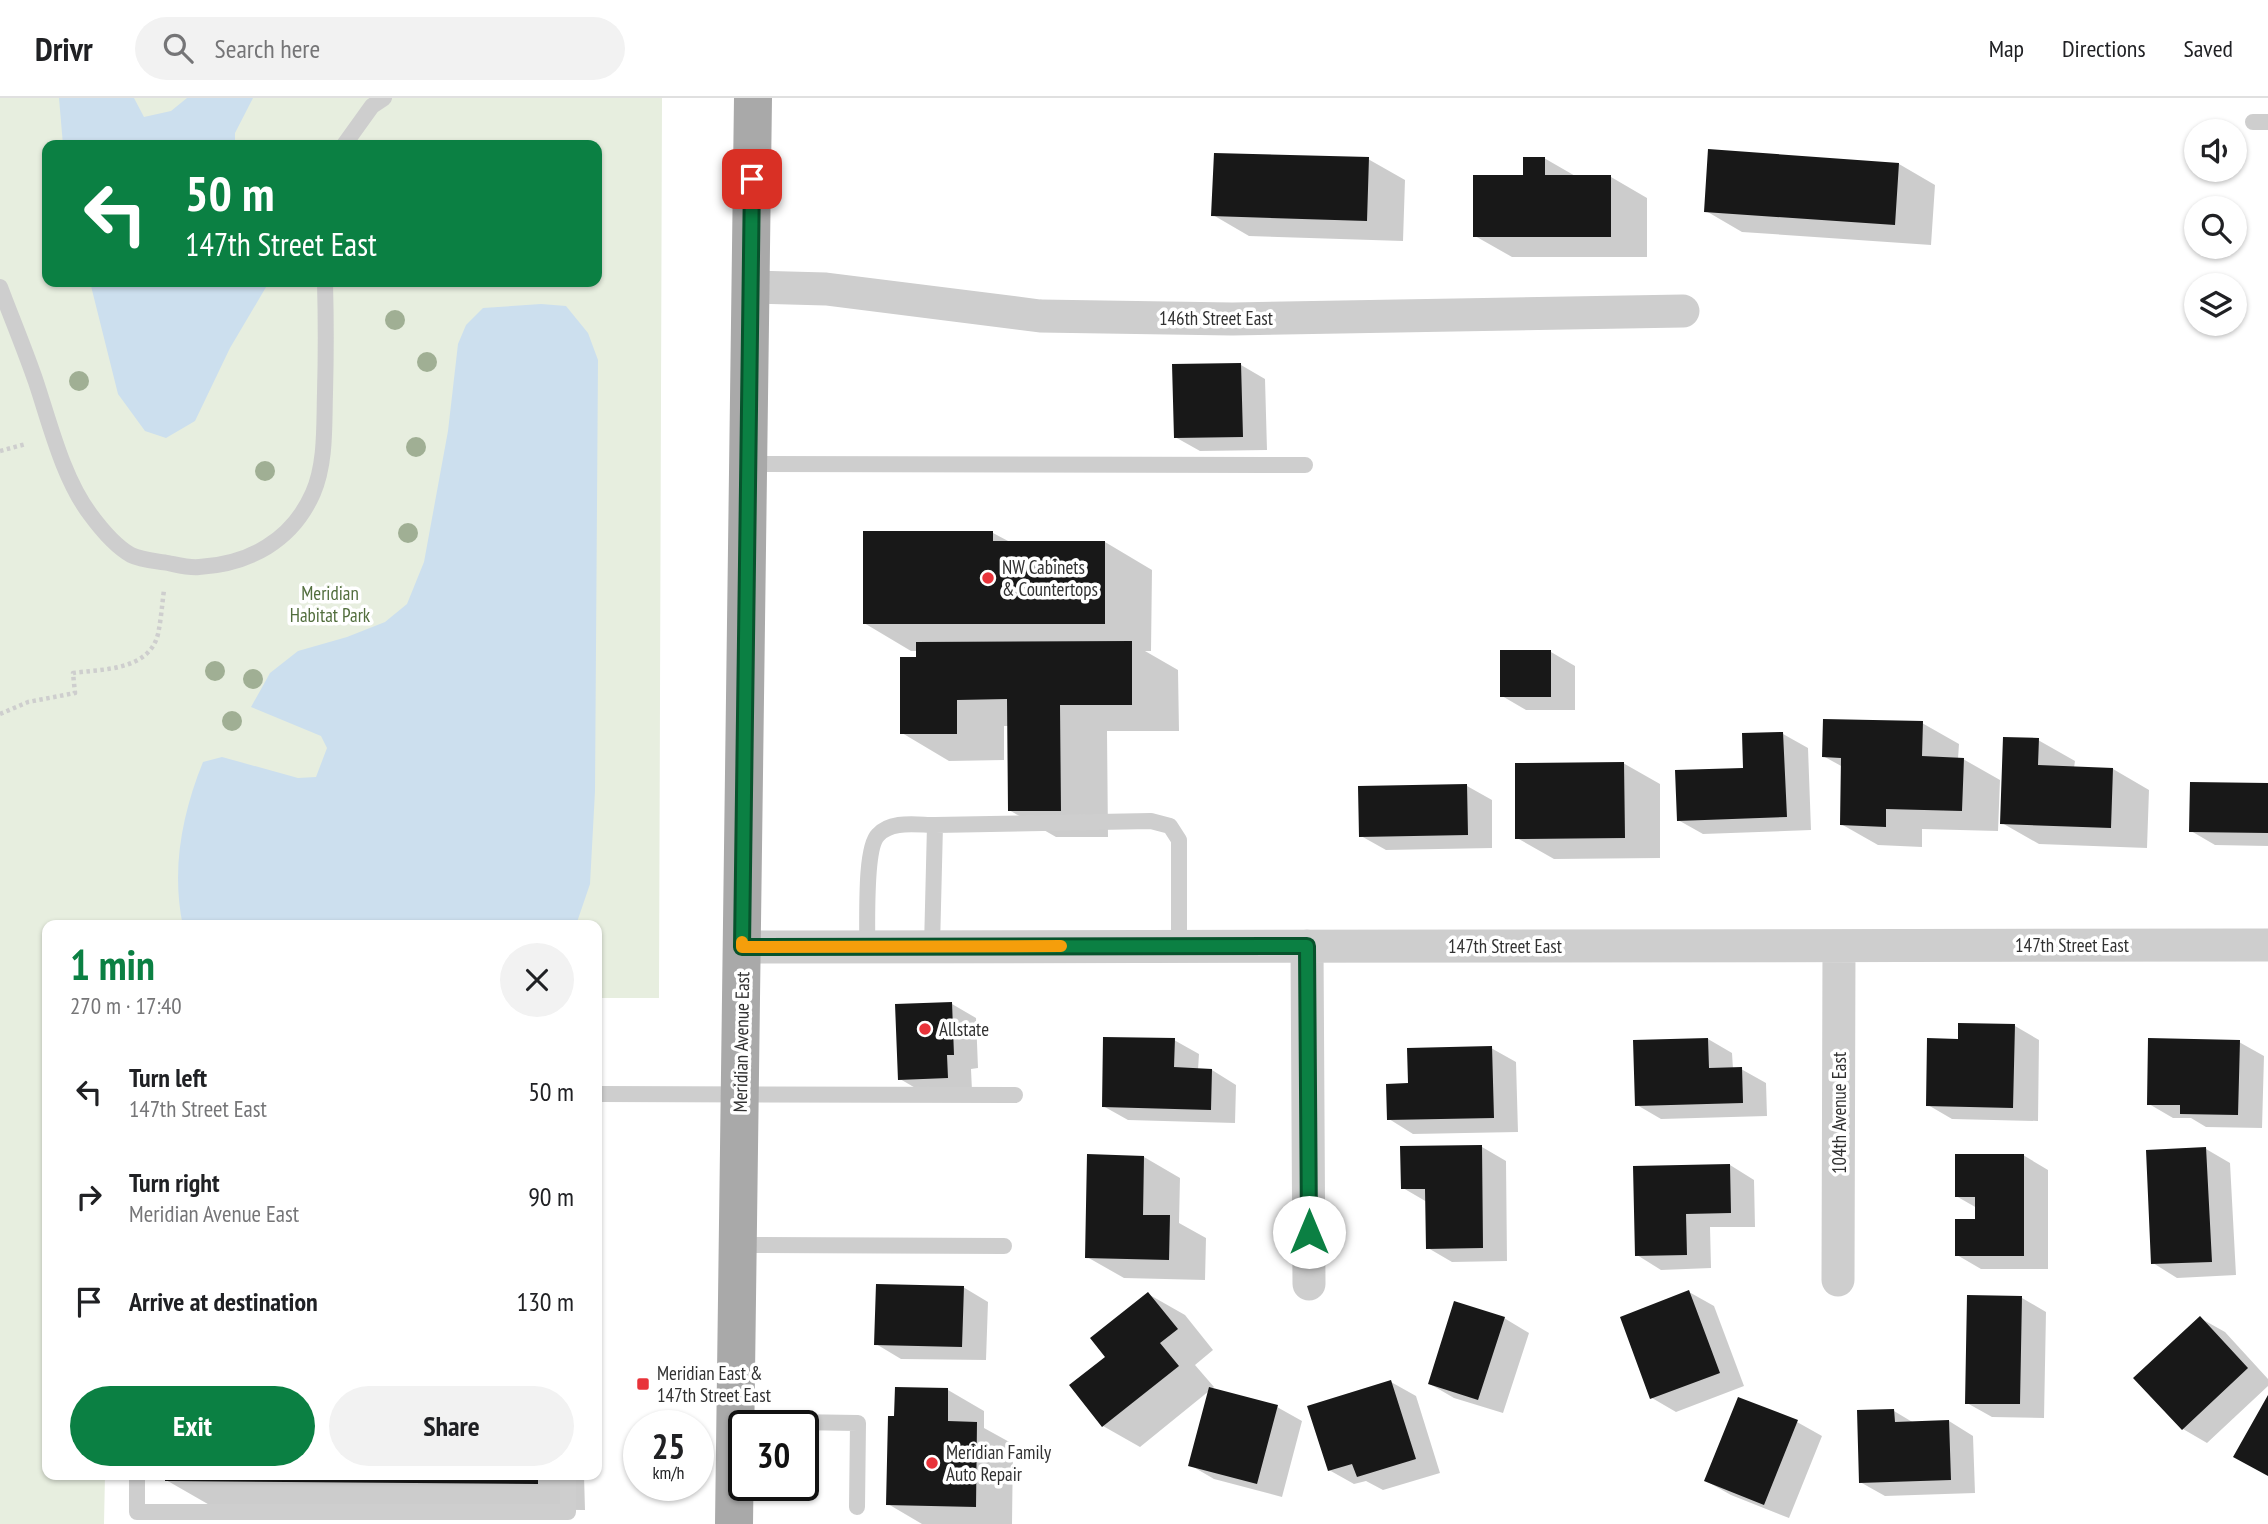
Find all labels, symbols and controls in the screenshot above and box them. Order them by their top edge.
search box [135,17,625,80]
text: Drivr [35,27,93,70]
icon: search [159,29,197,67]
text: Search here [215,32,320,65]
text: Map [1989,33,2024,64]
text: Directions [2062,33,2146,64]
text: Saved [2184,33,2233,64]
map controls [2184,119,2247,336]
button: sound [2184,119,2247,182]
pin [722,149,782,209]
icon: arrive [733,160,771,198]
text: 50 m [185,161,274,225]
icon: left [70,168,161,259]
button: search [2184,196,2247,259]
text: 147th Street East [185,223,377,265]
button: layers [2184,273,2247,336]
street label: 146th Street East [1159,306,1274,330]
place label: NW Cabinets & Countertops [1002,555,1098,601]
marker: NW Cabinets & Countertops [980,570,996,586]
park label: Meridian Habitat Park [290,581,371,627]
street label: 147th Street East [2015,933,2130,957]
street label: 147th Street East [1448,934,1563,958]
text: 1 min [70,937,155,992]
button: close [500,943,574,1017]
street label: Meridian Avenue East [728,971,754,1112]
text: 270 m · 17:40 [70,991,182,1020]
place label: Allstate [939,1017,989,1041]
marker: Allstate [917,1021,933,1037]
street label: 104th Avenue East [1827,1051,1851,1174]
text: Turn left [129,1061,207,1094]
icon: left [70,1073,108,1111]
text: 50 m [528,1075,574,1108]
text: 147th Street East [129,1094,267,1123]
text: Turn right [129,1166,220,1199]
icon: right [70,1178,108,1216]
text: 90 m [528,1180,574,1213]
position arrow [1272,1195,1346,1269]
text: Meridian Avenue East [129,1199,299,1228]
icon: arrive [70,1283,108,1321]
text: Arrive at destination [129,1285,318,1318]
text: 130 m [516,1285,574,1318]
place label: Meridian East & 147th Street East [657,1361,772,1407]
marker: Meridian East & 147th Street East [635,1376,651,1392]
button: Exit [70,1386,315,1466]
button: Share [329,1386,574,1466]
speed limit sign: 30 [728,1410,819,1501]
text: 25 [652,1423,685,1469]
place label: Meridian Family Auto Repair [946,1440,1052,1486]
marker: Meridian Family Auto Repair [924,1455,940,1471]
text: km/h [653,1461,684,1484]

